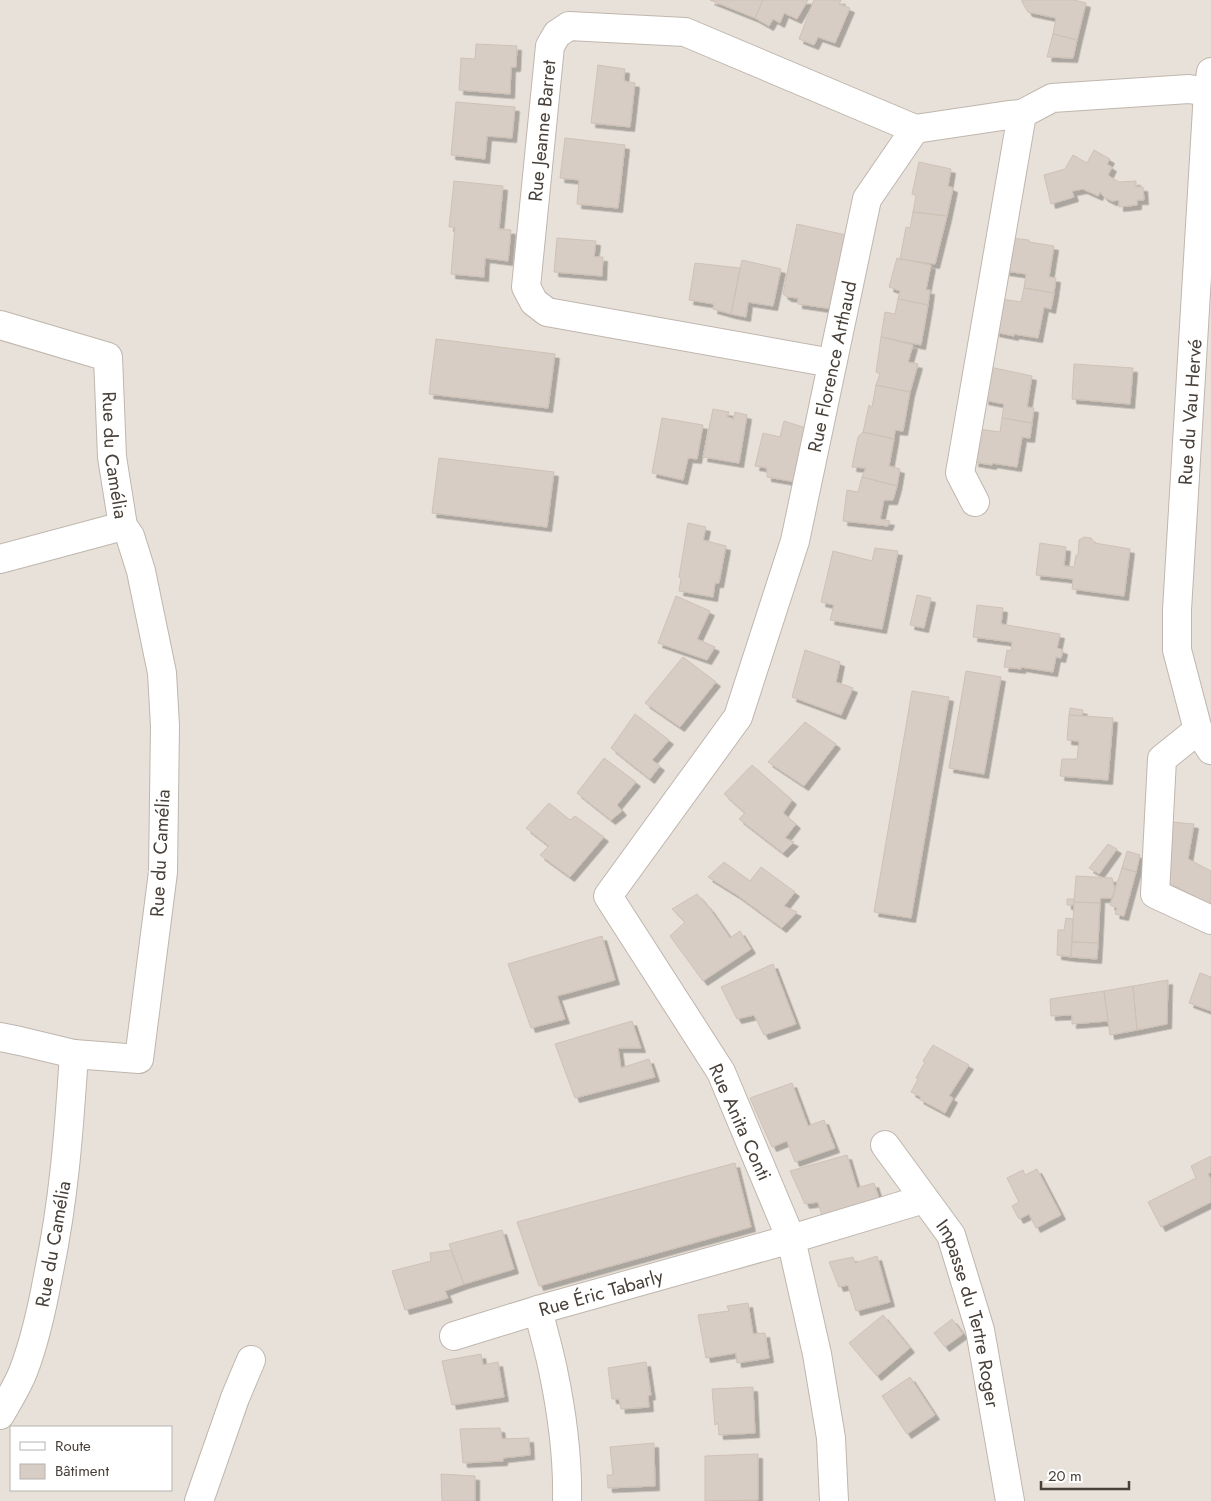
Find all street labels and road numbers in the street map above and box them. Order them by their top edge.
street label: Rue Jeanne Barret [521,58,562,203]
street label: Rue Florence Arthaud [801,278,863,455]
street label: Rue du Vau Hervé [1171,338,1209,486]
street label: Rue du Camélia [96,391,135,521]
street label: Rue du Camélia [143,788,177,918]
street label: Rue Anita Conti [702,1059,778,1185]
street label: Rue du Camélia [29,1179,77,1309]
street label: Impasse du Tertre Roger [930,1213,1007,1410]
street label: Rue Éric Tabarly [535,1262,667,1323]

